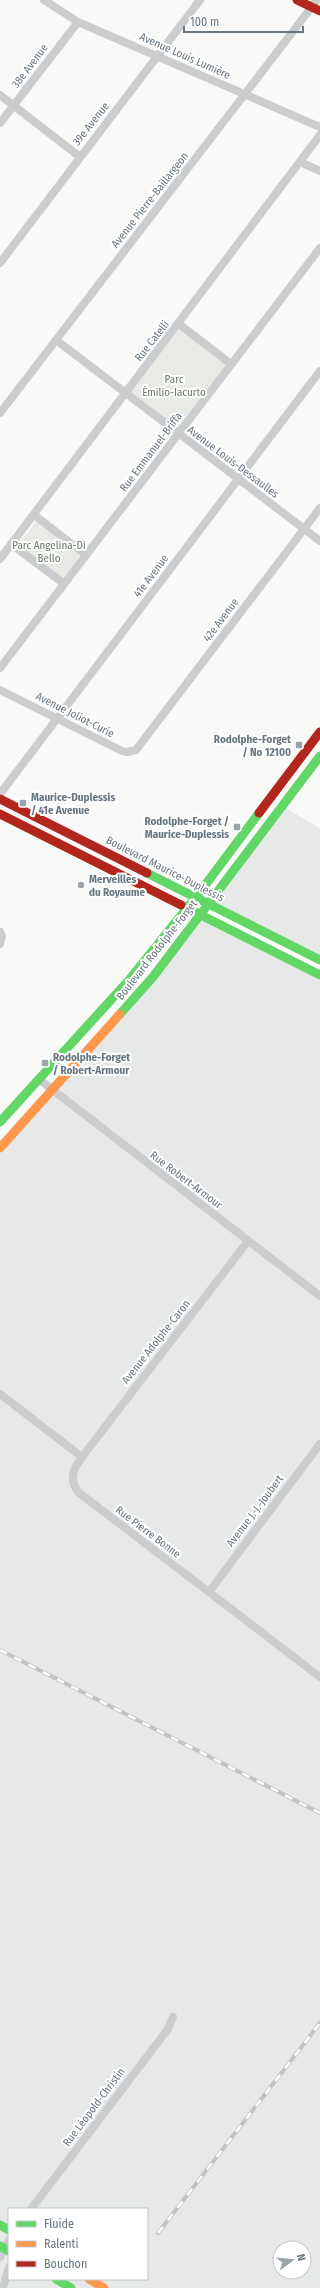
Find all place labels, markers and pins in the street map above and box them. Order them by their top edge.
place label: Rodolphe-Forget / No 12100 [214,733,291,759]
marker: Rodolphe-Forget / No 12100 [294,740,304,750]
place label: Maurice-Duplessis / 41e Avenue [31,791,115,817]
marker: Maurice-Duplessis / 41e Avenue [18,798,28,808]
place label: Rodolphe-Forget / Maurice-Duplessis [144,815,229,841]
marker: Rodolphe-Forget / Maurice-Duplessis [232,822,242,832]
place label: Merveilles du Royaume [89,873,145,899]
marker: Merveilles du Royaume [76,880,86,890]
place label: Rodolphe-Forget / Robert-Armour [53,1051,130,1077]
marker: Rodolphe-Forget / Robert-Armour [40,1058,50,1068]

